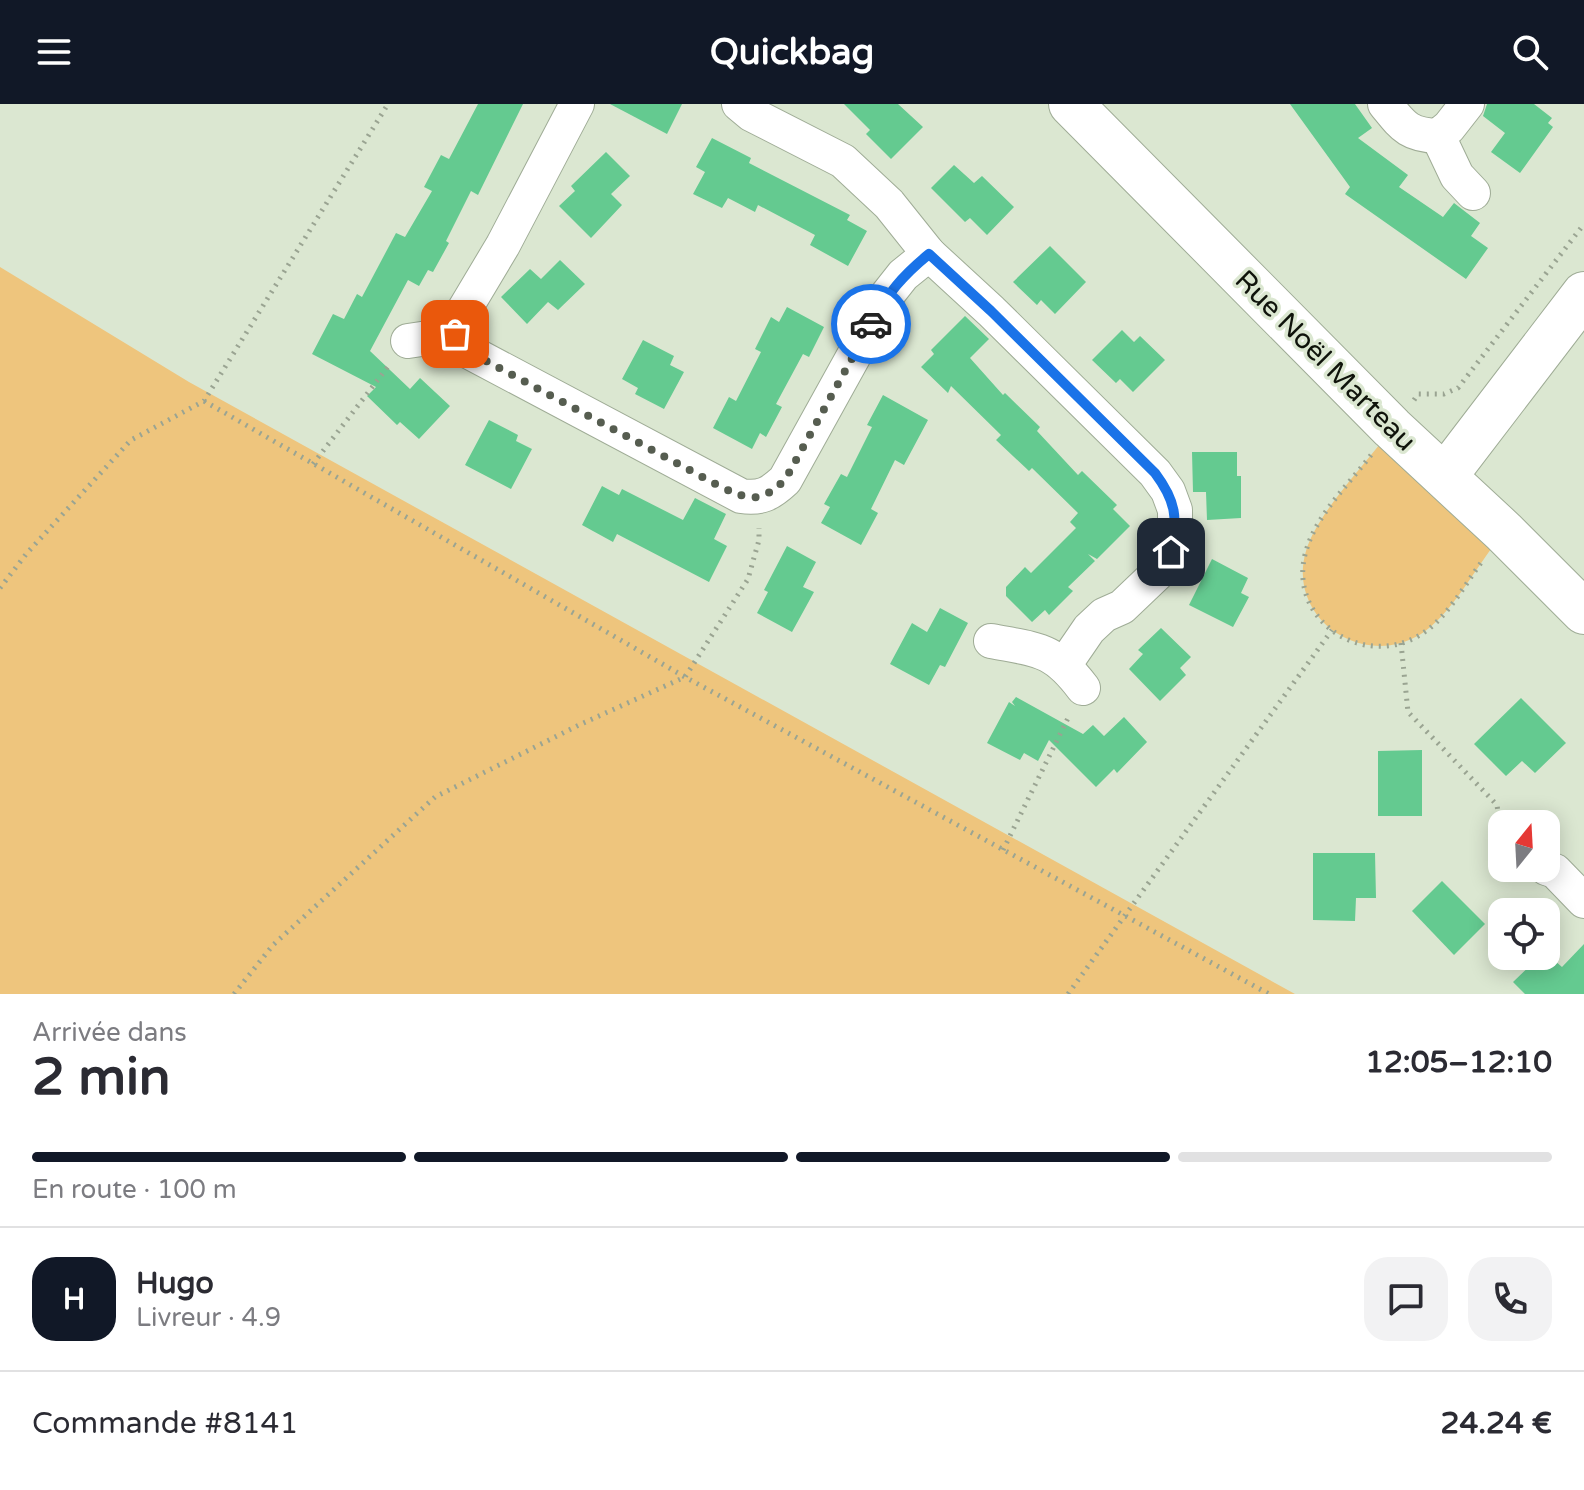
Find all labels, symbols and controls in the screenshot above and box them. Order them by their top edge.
icon: menu [32,30,76,74]
icon: search [1508,30,1552,74]
text: Quickbag [710,31,874,74]
street label: Rue Noël Marteau [1228,263,1423,458]
courier [831,284,911,364]
pin [421,300,489,368]
icon: car [849,302,893,346]
icon: bag [433,312,477,356]
pin [1137,518,1205,586]
icon: home [1149,530,1193,574]
north arrow [1488,810,1560,882]
map controls [1488,810,1560,970]
button: locate [1488,898,1560,970]
text: Arrivée dans [32,1017,187,1048]
text: 12:05–12:10 [1365,1044,1552,1081]
text: 2 min [32,1046,171,1109]
text: En route · 100 m [32,1174,237,1205]
button: chat [1364,1257,1448,1341]
button: phone [1468,1257,1552,1341]
text: Hugo [136,1265,214,1302]
text: H [63,1281,85,1318]
text: Livreur · 4.9 [136,1302,281,1333]
text: Commande #8141 [32,1405,298,1442]
text: 24.24 € [1441,1405,1552,1442]

